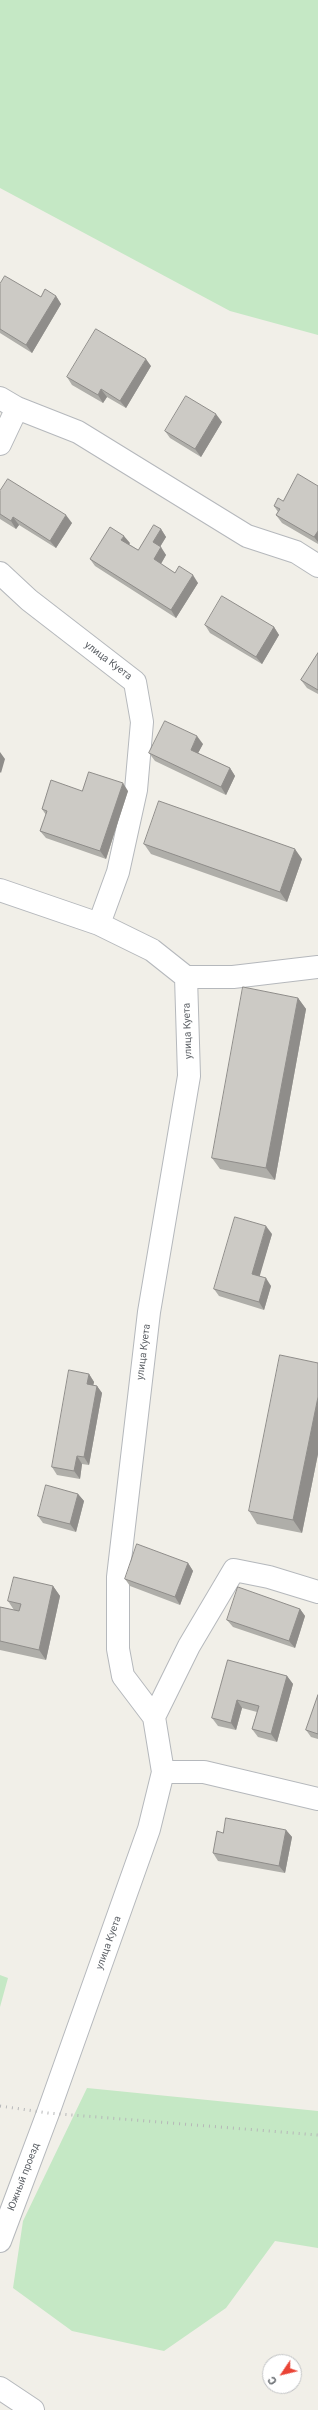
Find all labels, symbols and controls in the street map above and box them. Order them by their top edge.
street label: улица Куета [82,639,134,683]
street label: улица Куета [181,1003,195,1059]
street label: улица Куета [135,1323,153,1381]
street label: улица Куета [94,1915,124,1971]
street label: Южный проезд [6,2141,42,2213]
north arrow [262,2354,302,2394]
text: С [265,2374,280,2387]

